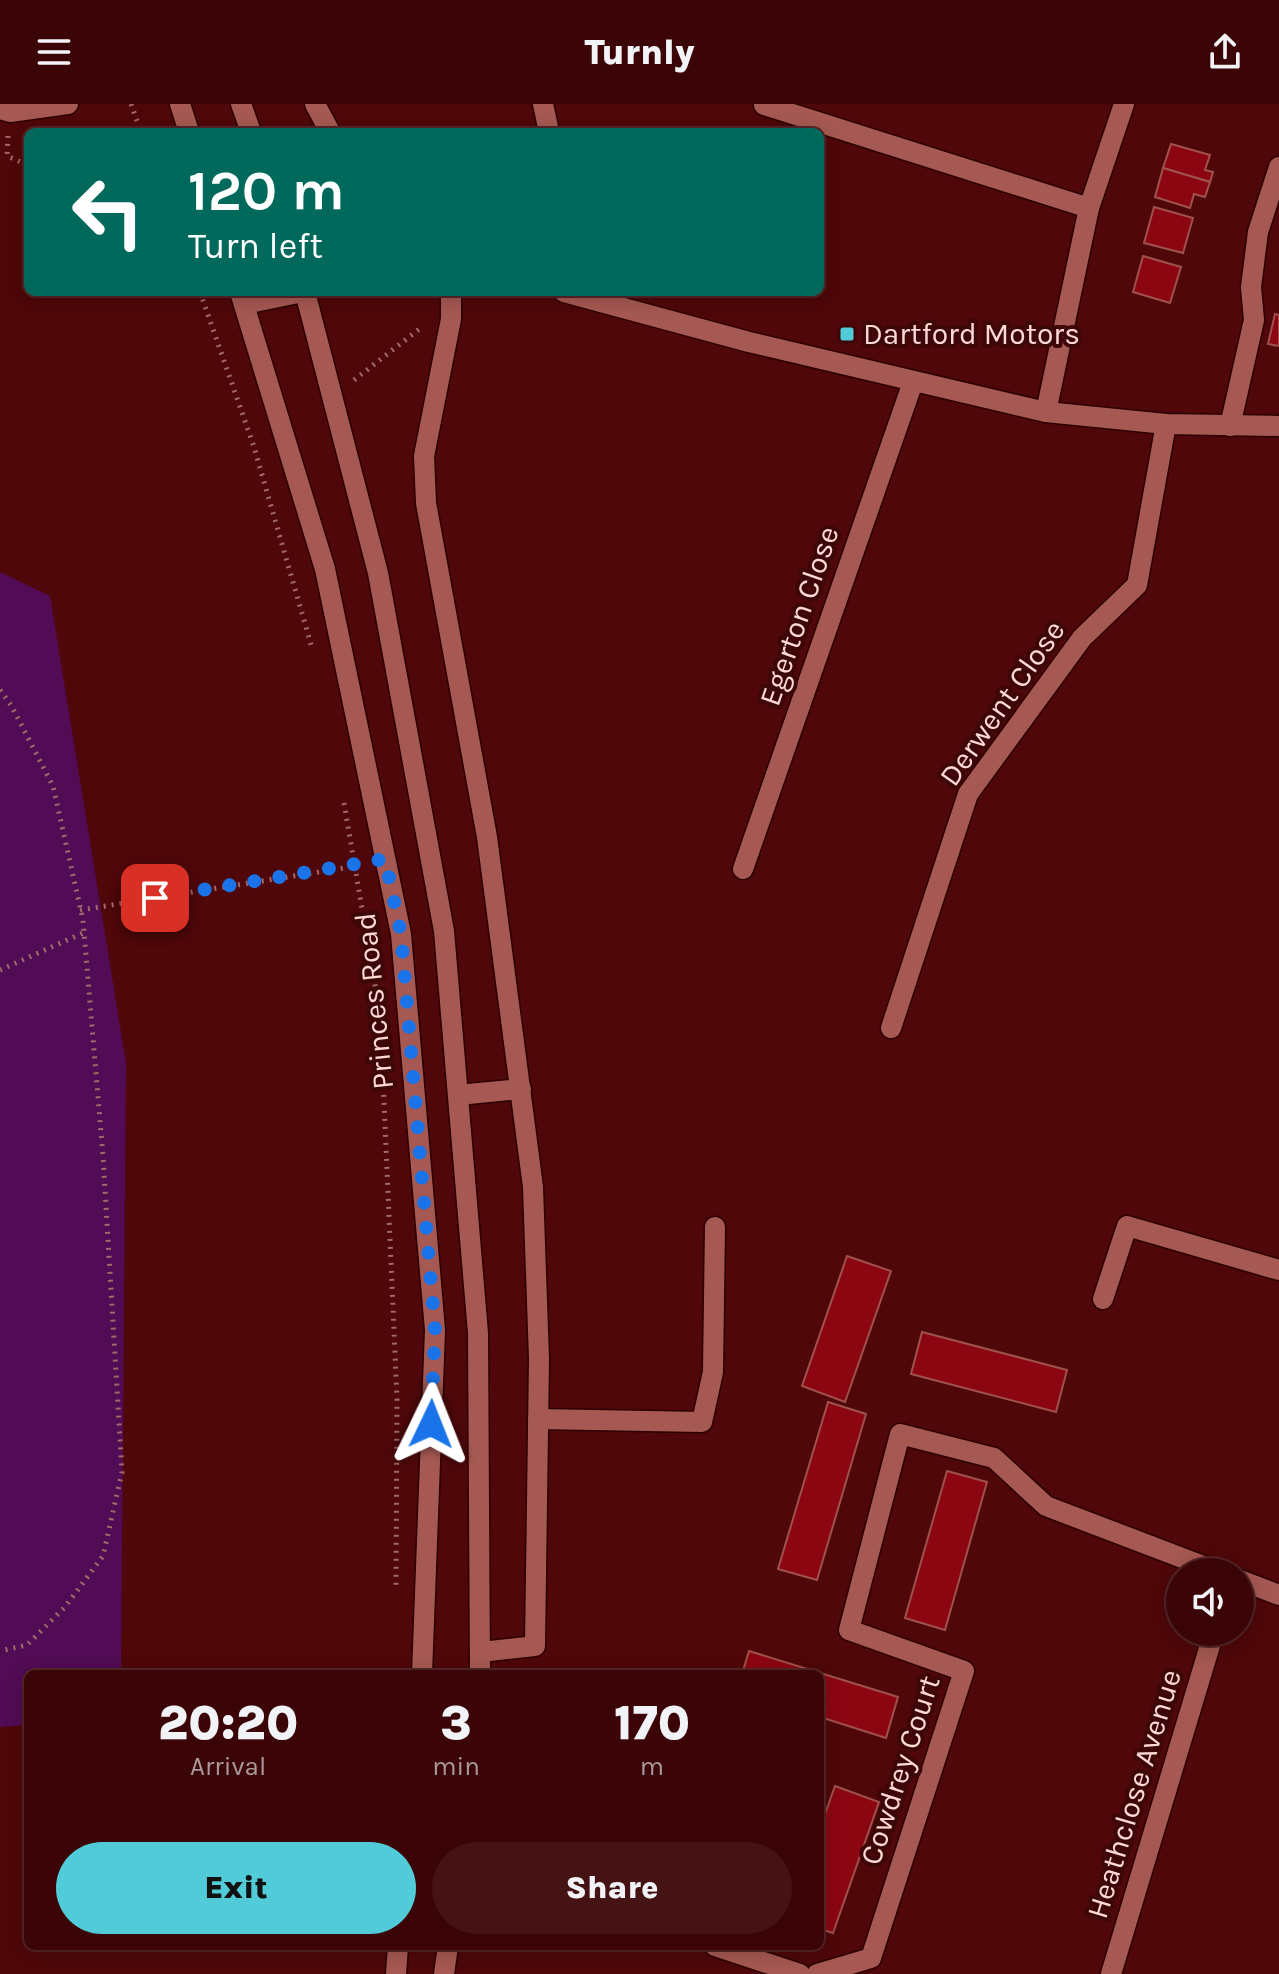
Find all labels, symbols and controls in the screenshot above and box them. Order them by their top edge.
icon: menu [32,30,76,74]
icon: share [1203,30,1247,74]
text: Turnly [584,31,695,73]
text: 120 m [188,158,345,223]
icon: left [56,160,160,264]
text: Turn left [188,225,323,267]
place label: Dartford Motors [863,316,1080,352]
marker: Dartford Motors [838,325,856,343]
street label: Egerton Close [751,522,847,710]
street label: Derwent Close [932,613,1072,793]
pin [121,864,189,932]
icon: arrive [133,876,177,920]
street label: Princes Road [347,911,401,1091]
position arrow [389,1382,473,1466]
map controls [1166,1558,1254,1646]
button: sound [1166,1558,1254,1646]
street label: Heathclose Avenue [1079,1665,1189,1923]
street label: Cowdrey Court [852,1671,948,1869]
text: 20:20 [158,1695,298,1751]
text: 3 [440,1695,472,1751]
text: 170 [614,1695,690,1751]
text: Arrival [190,1751,266,1782]
text: min [432,1751,480,1782]
text: m [640,1751,664,1782]
button: Exit [56,1842,416,1934]
button: Share [432,1842,792,1934]

